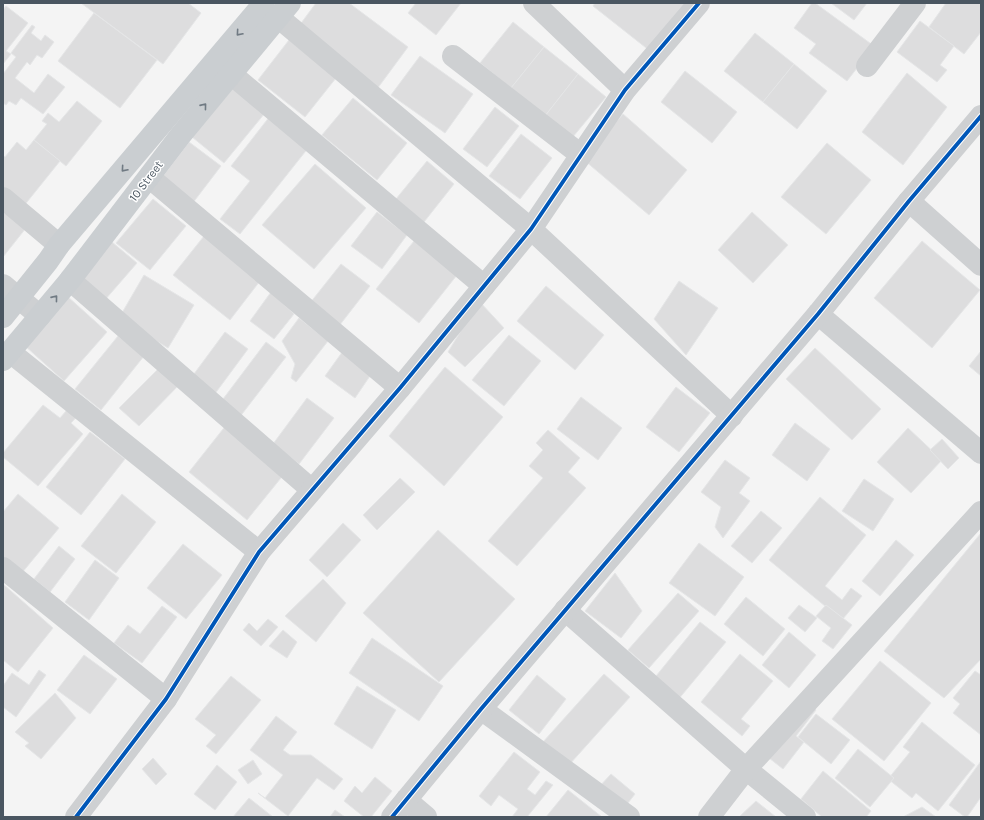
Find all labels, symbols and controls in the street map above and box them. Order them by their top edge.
one-way arrow [237,28,244,35]
one-way arrow [200,103,207,110]
street label: 10 Street [126,158,166,204]
one-way arrow [121,165,128,172]
one-way arrow [50,296,57,303]

